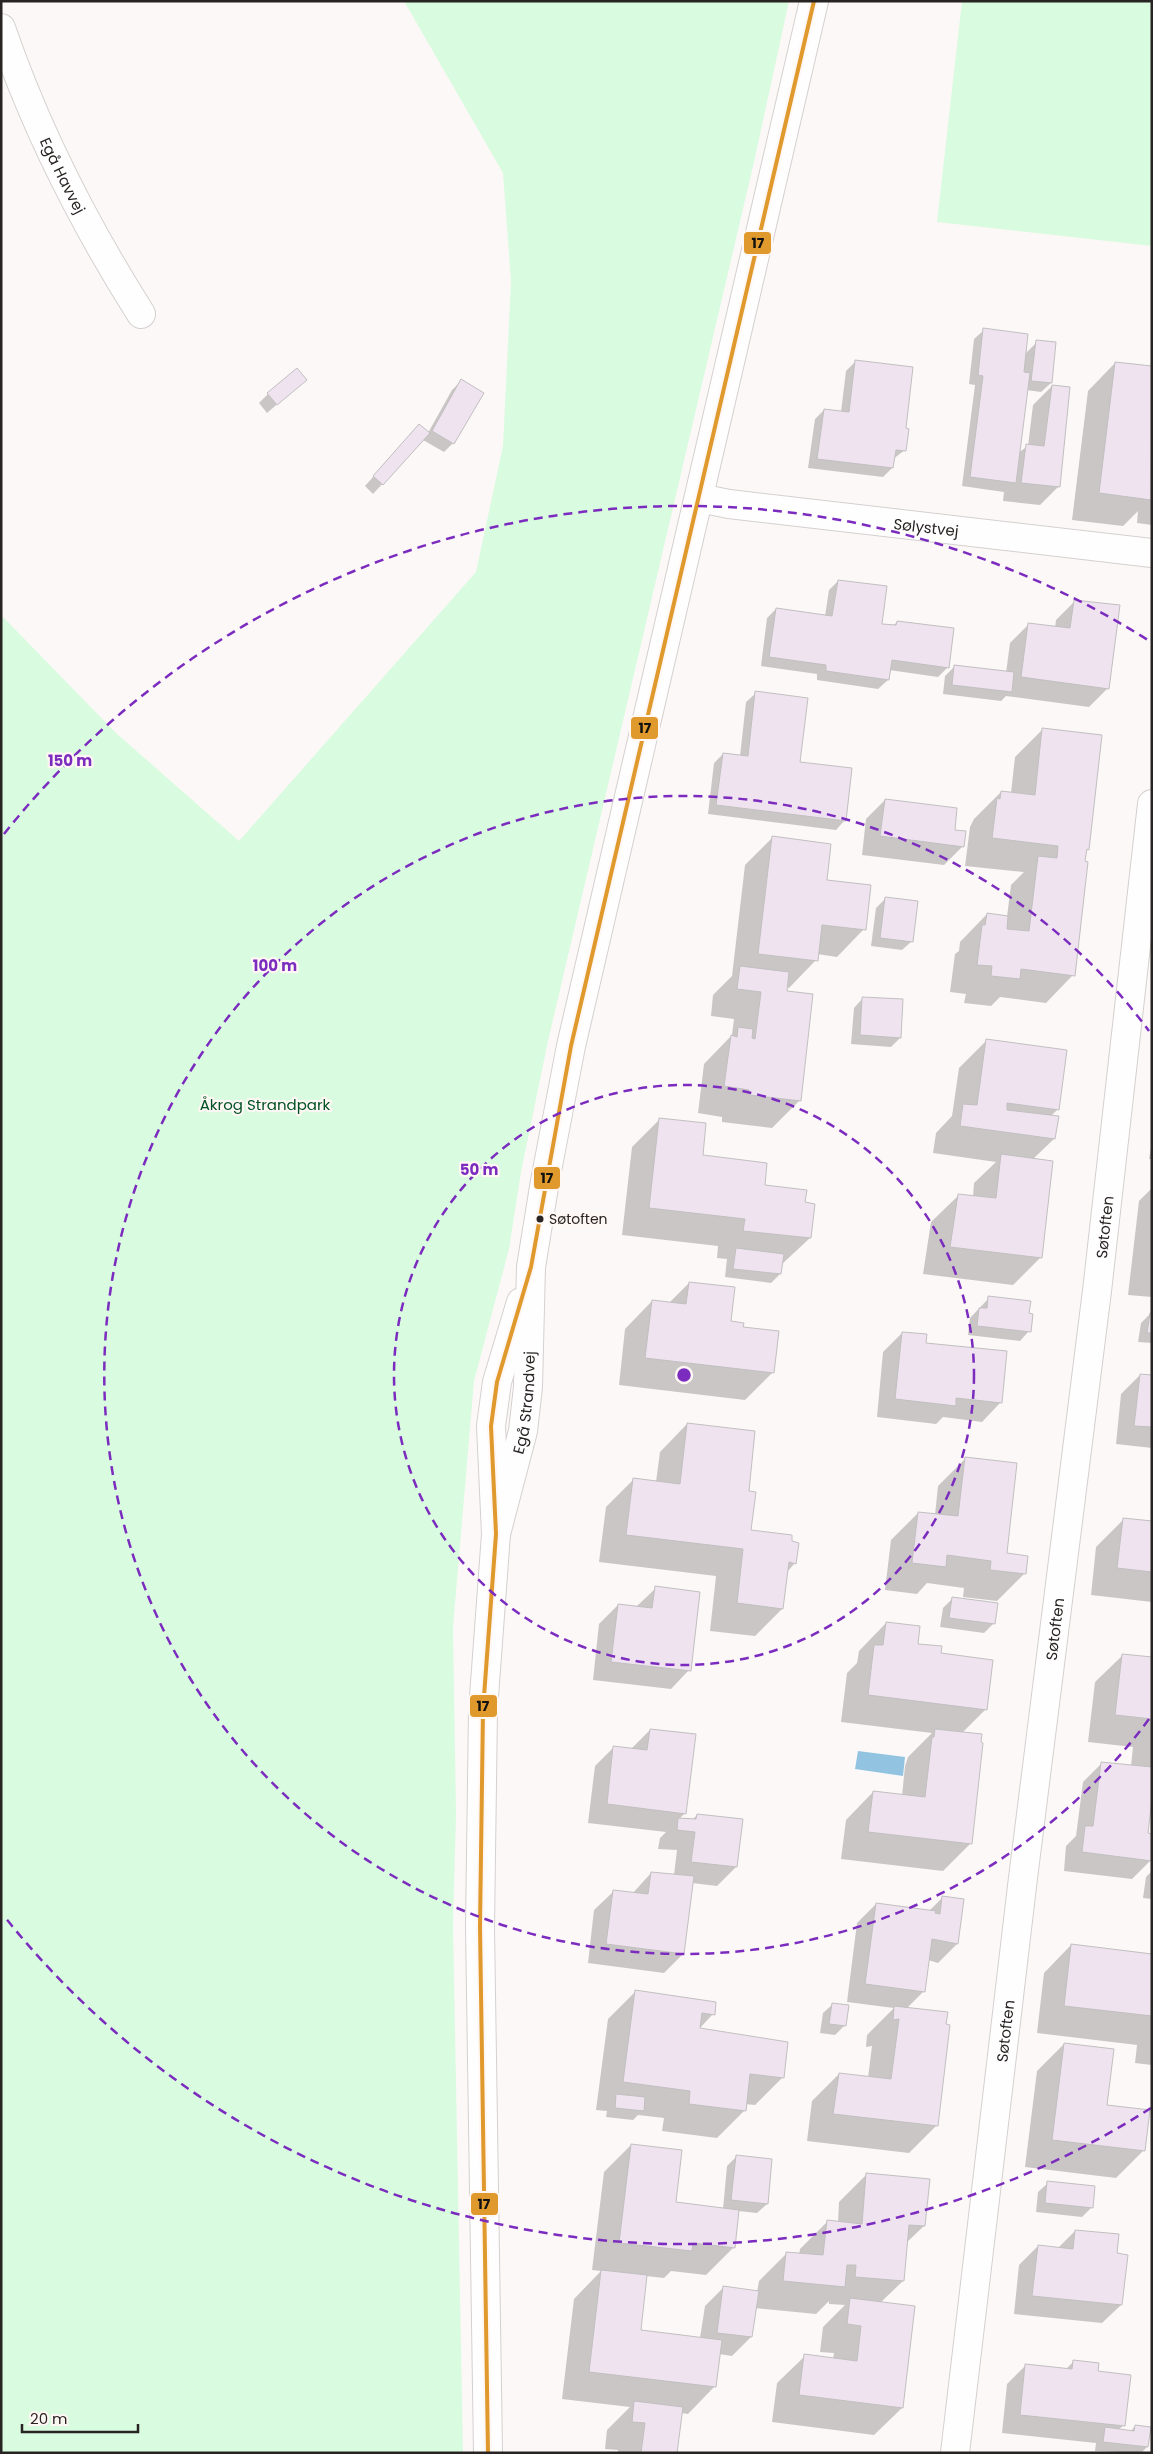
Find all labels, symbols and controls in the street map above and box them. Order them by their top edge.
street label: Egå Havvej [36,134,91,217]
line badge: 17 [743,231,772,255]
text: 17 [752,233,765,253]
street label: Sølystvej [892,513,960,541]
line badge: 17 [630,716,659,740]
text: 17 [639,718,652,738]
text: 150 m [48,750,92,771]
text: 100 m [253,955,297,976]
park label: Åkrog Strandpark [200,1094,331,1115]
text: 50 m [460,1159,498,1180]
line badge: 17 [533,1166,561,1190]
text: 17 [541,1168,554,1188]
street label: Søtoften [1090,1195,1118,1259]
place label: Søtoften [549,1209,608,1229]
marker: Søtoften [535,1214,545,1224]
street label: Egå Strandvej [507,1351,539,1456]
centre of rings [675,1366,693,1384]
street label: Søtoften [1040,1596,1069,1661]
line badge: 17 [469,1694,498,1718]
text: 17 [477,1696,490,1716]
street label: Søtoften [991,1999,1019,2063]
line badge: 17 [470,2192,499,2216]
text: 17 [478,2194,491,2214]
scale bar [22,2402,139,2434]
text: 20 m [30,2408,68,2429]

